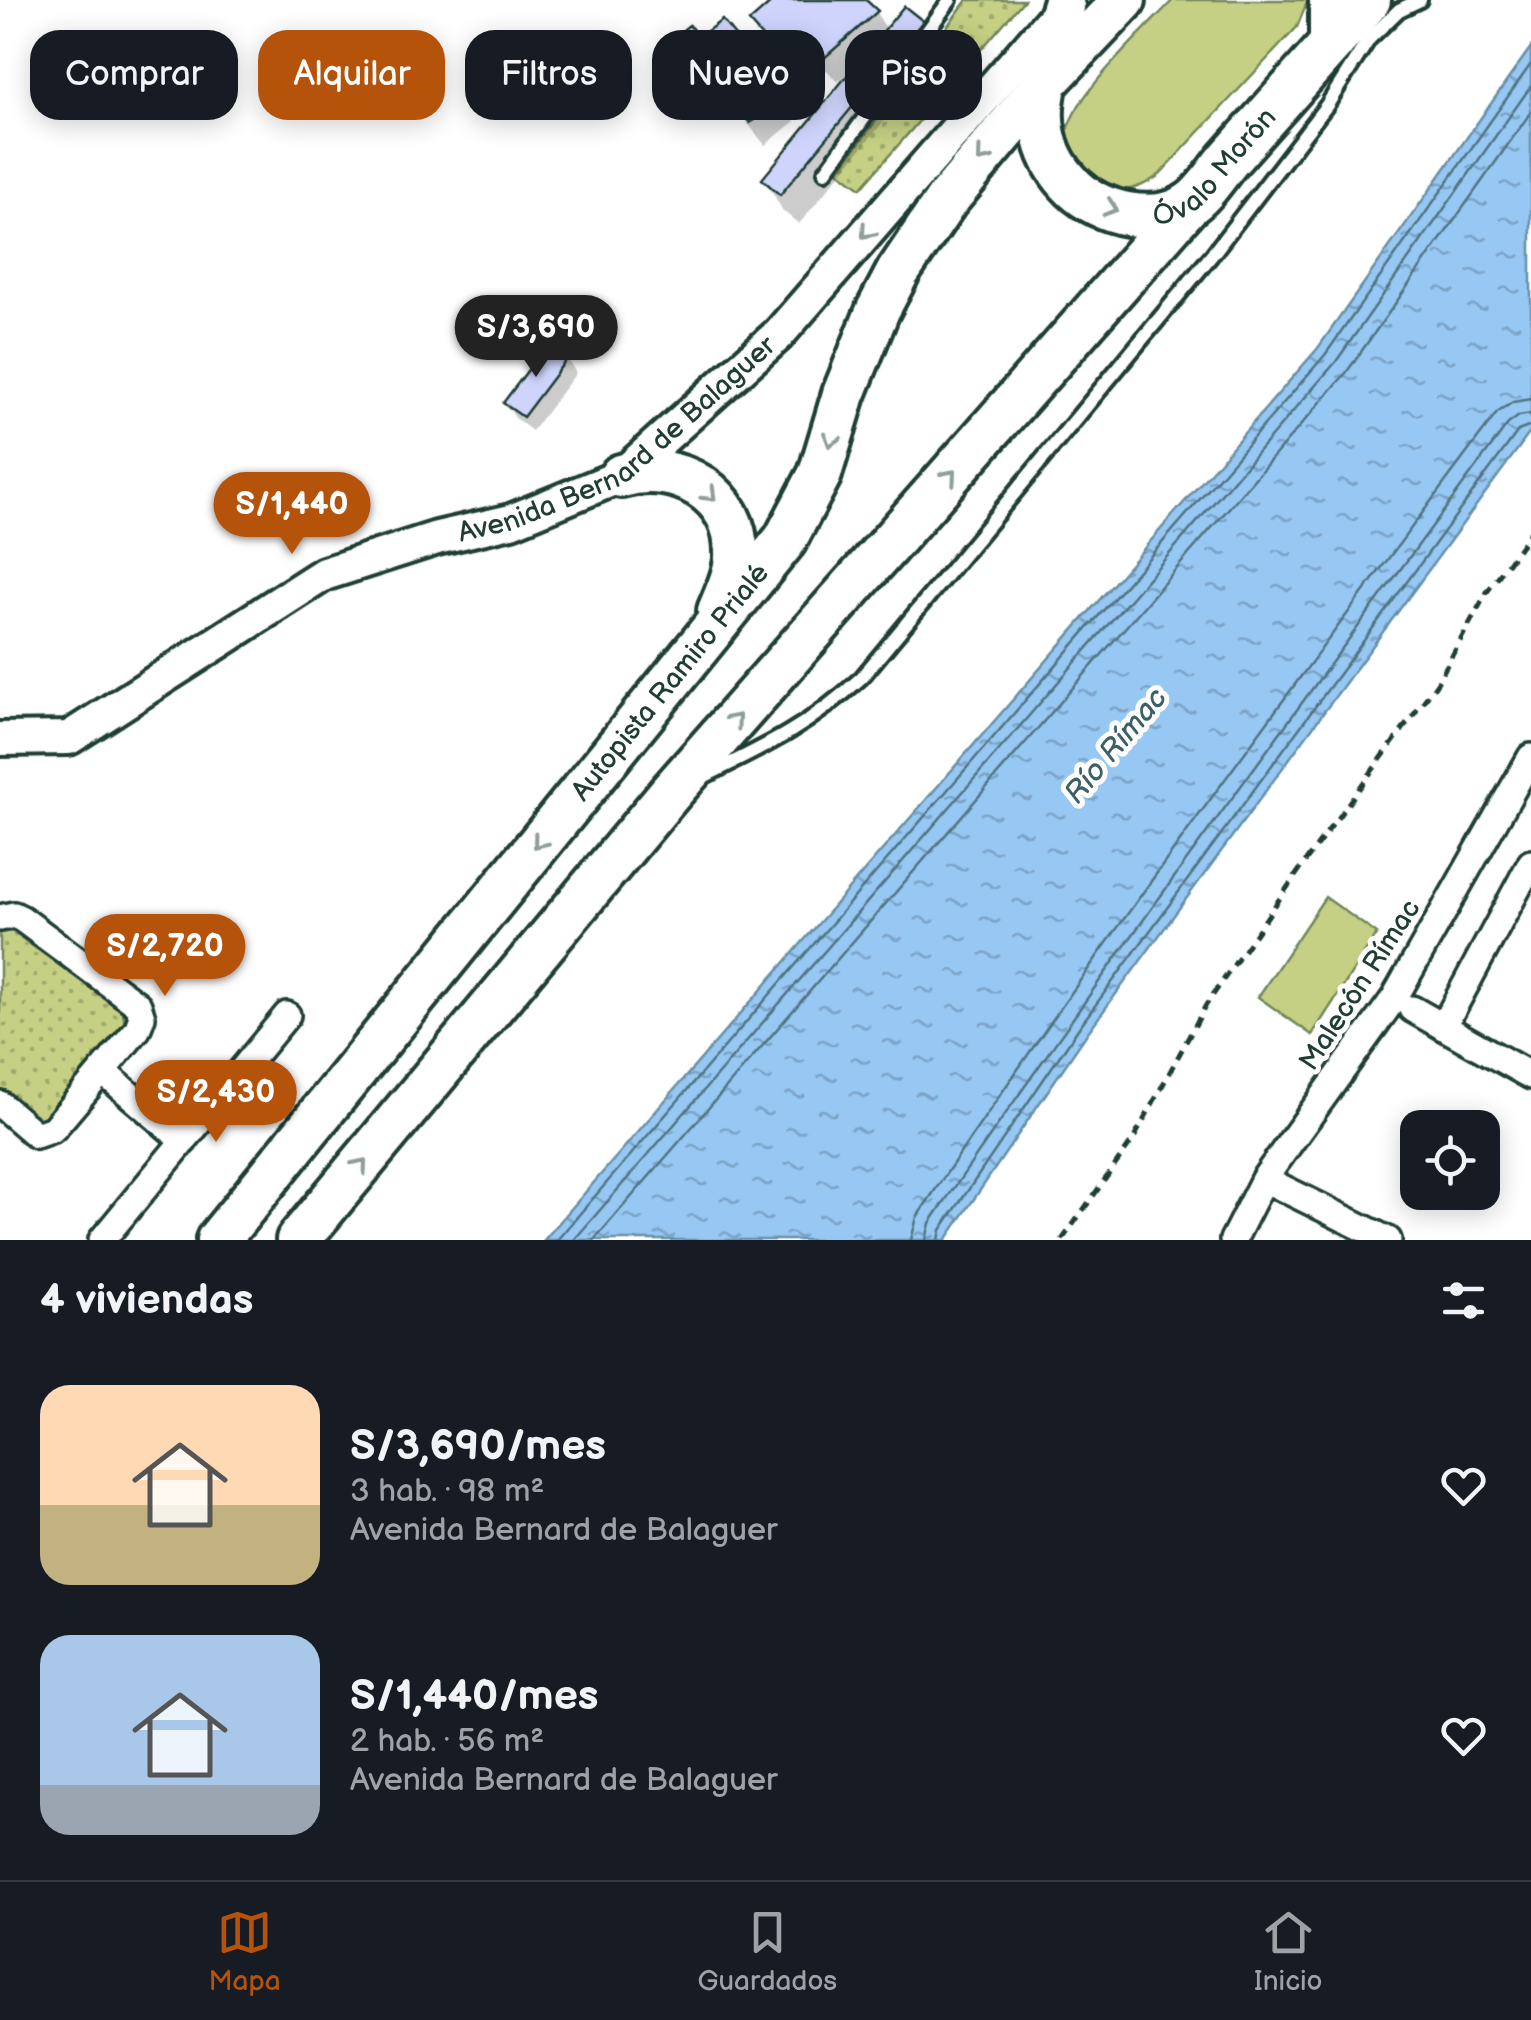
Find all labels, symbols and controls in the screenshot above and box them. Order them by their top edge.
chip: Comprar [30,30,238,120]
chip: Alquilar [258,30,445,120]
chip: Filtros [465,30,632,120]
chip: Nuevo [652,30,825,120]
chip: Piso [845,30,982,120]
street label: Óvalo Morón [1150,101,1283,232]
one-way arrow [977,145,995,163]
one-way arrow [1102,197,1119,217]
one-way arrow [861,220,879,239]
pin: S/3,690 [444,295,628,380]
text: S/3,690 [477,308,595,347]
street label: Avenida Bernard de Balaguer [455,328,783,549]
one-way arrow [823,431,843,448]
one-way arrow [938,469,956,488]
pin: S/1,440 [200,472,384,557]
one-way arrow [698,483,716,501]
text: S/1,440 [236,485,348,524]
street label: Autopista Ramiro Prialé [564,557,776,807]
water label: Río Rímac [1057,681,1175,811]
one-way arrow [723,713,741,732]
one-way arrow [533,831,551,849]
street label: Malecón Rímac [1292,893,1428,1077]
pin: S/2,720 [73,914,257,999]
text: S/2,720 [106,927,224,966]
pin: S/2,430 [124,1060,308,1145]
text: S/2,430 [157,1073,275,1112]
map controls [1400,1110,1500,1210]
button: locate [1400,1110,1500,1210]
one-way arrow [349,1158,367,1177]
icon: filters [1436,1273,1491,1328]
text: 4 viviendas [40,1275,253,1326]
text: S/3,690/mes [350,1421,606,1472]
icon: home [120,1425,240,1545]
icon: heart [1436,1458,1491,1513]
text: 3 hab. · 98 m² [350,1472,544,1511]
text: Avenida Bernard de Balaguer [350,1511,778,1550]
text: S/1,440/mes [350,1671,599,1722]
icon: home [120,1675,240,1795]
icon: heart [1436,1708,1491,1763]
text: 2 hab. · 56 m² [350,1722,544,1761]
text: Avenida Bernard de Balaguer [350,1761,778,1800]
tab: Mapa [208,1905,281,1998]
tab: Guardados [697,1905,837,1998]
tab: Inicio [1254,1905,1323,1998]

